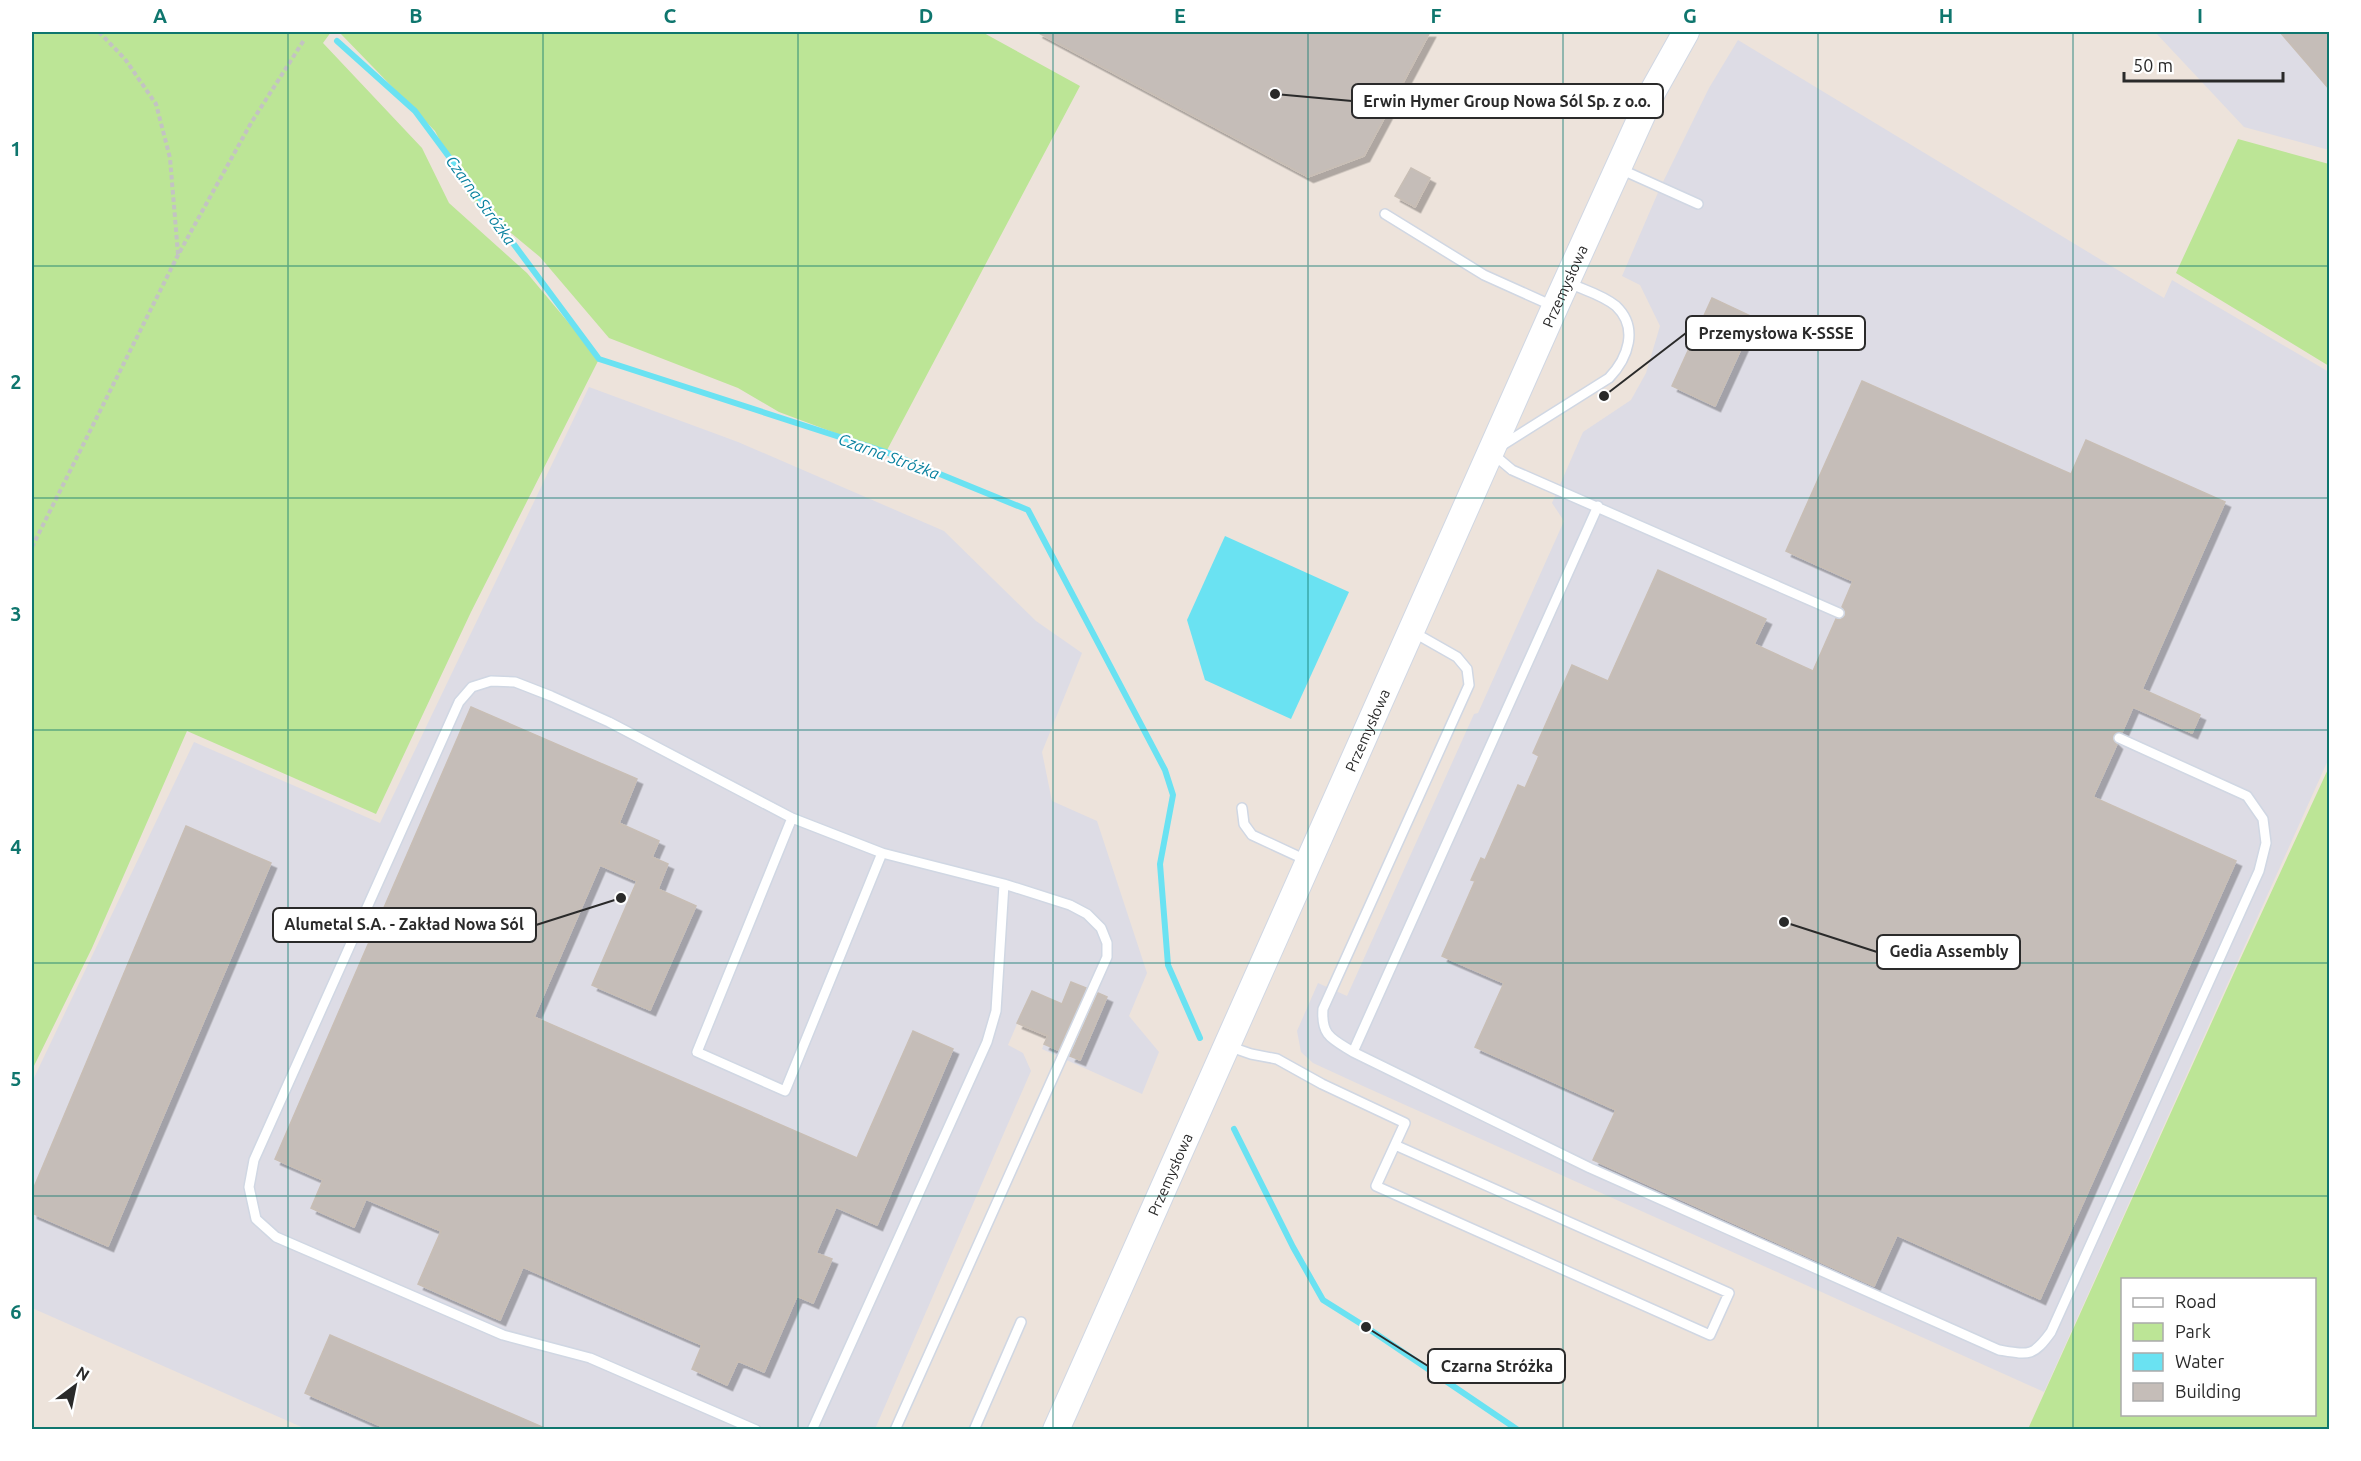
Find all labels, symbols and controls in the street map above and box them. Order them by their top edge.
text: A [153,4,167,27]
text: B [409,4,423,27]
text: C [664,4,677,27]
text: D [919,4,933,27]
text: E [1174,4,1186,27]
text: F [1430,4,1442,27]
text: G [1683,4,1697,27]
text: H [1939,4,1953,27]
text: I [2197,4,2203,27]
scale bar [2124,45,2283,83]
text: 50 m [2133,55,2173,75]
callout: Erwin Hymer Group Nowa Sól Sp. z o.o. [1352,84,1663,118]
text: Erwin Hymer Group Nowa Sól Sp. z o.o. [1363,92,1651,110]
text: 1 [10,137,22,160]
water label: Czarna Stróżka [443,152,520,248]
street label: Przemysłowa [1539,242,1591,330]
callout: Przemysłowa K-SSSE [1686,316,1865,350]
text: Przemysłowa K-SSSE [1698,324,1854,342]
text: 2 [10,370,22,393]
water label: Czarna Stróżka [836,429,942,483]
text: 3 [10,602,22,625]
street label: Przemysłowa [1341,686,1393,774]
text: 4 [10,835,22,858]
callout: Alumetal S.A. - Zakład Nowa Sól [273,908,536,942]
text: Alumetal S.A. - Zakład Nowa Sól [284,915,524,933]
callout: Gedia Assembly [1877,935,2020,969]
text: Gedia Assembly [1889,942,2009,960]
text: 5 [10,1067,22,1090]
street label: Przemysłowa [1144,1130,1195,1218]
legend [2121,1278,2316,1416]
text: Road [2175,1291,2217,1311]
text: 6 [10,1300,22,1323]
text: Park [2175,1321,2211,1341]
callout: Czarna Stróżka [1428,1349,1565,1383]
text: Water [2175,1351,2225,1371]
north arrow [45,1356,105,1416]
text: Czarna Stróżka [1441,1357,1553,1375]
text: N [73,1362,93,1384]
text: Building [2175,1381,2241,1401]

